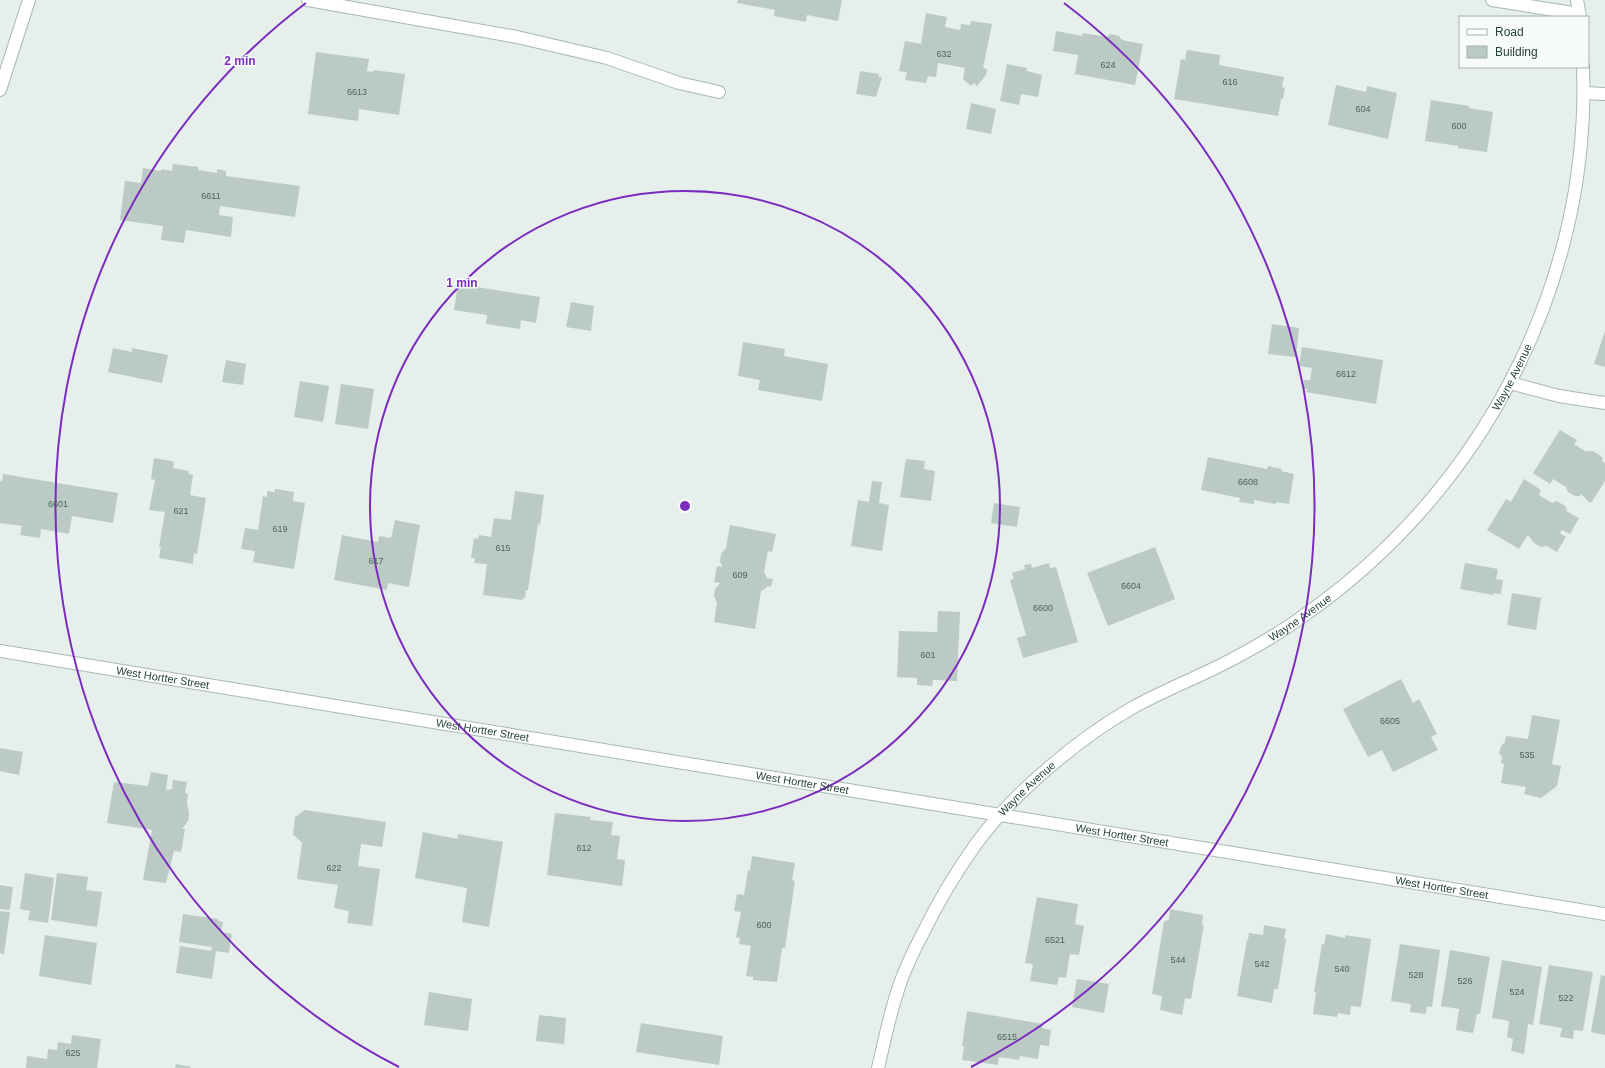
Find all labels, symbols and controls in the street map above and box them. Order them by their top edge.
legend [1459,16,1589,68]
text: Road [1495,25,1524,39]
text: Building [1495,45,1538,59]
house number: 632 [936,49,952,59]
text: 2 min [224,54,256,68]
house number: 624 [1100,60,1116,70]
house number: 616 [1222,77,1238,87]
house number: 6613 [347,87,367,97]
house number: 604 [1355,104,1371,114]
house number: 600 [1451,121,1467,131]
house number: 6611 [201,191,221,201]
text: 1 min [446,276,478,290]
street label: Wayne Avenue [1490,342,1534,413]
house number: 6612 [1336,369,1356,379]
house number: 6608 [1238,477,1258,487]
house number: 6601 [48,499,68,509]
centre of rings [678,499,692,513]
house number: 621 [173,506,189,516]
house number: 619 [272,524,288,534]
house number: 615 [495,543,511,553]
house number: 617 [368,556,384,566]
house number: 609 [732,570,748,580]
house number: 6604 [1121,581,1141,591]
street label: Wayne Avenue [1267,592,1334,643]
house number: 6600 [1033,603,1053,613]
house number: 601 [920,650,936,660]
street label: West Hortter Street [115,664,210,691]
street label: West Hortter Street [435,716,530,743]
house number: 6605 [1380,716,1400,726]
house number: 535 [1519,750,1535,760]
street label: Wayne Avenue [996,759,1057,818]
street label: West Hortter Street [755,769,850,796]
street label: West Hortter Street [1075,821,1169,849]
house number: 612 [576,843,592,853]
house number: 622 [326,863,342,873]
street label: West Hortter Street [1394,874,1489,901]
house number: 600 [756,920,772,930]
house number: 6521 [1045,935,1065,945]
house number: 544 [1170,955,1186,965]
house number: 542 [1254,959,1270,969]
house number: 540 [1334,964,1350,974]
house number: 528 [1408,970,1424,980]
house number: 526 [1457,976,1473,986]
house number: 524 [1509,987,1525,997]
house number: 522 [1558,993,1574,1003]
house number: 6515 [997,1032,1017,1042]
house number: 625 [65,1048,81,1058]

